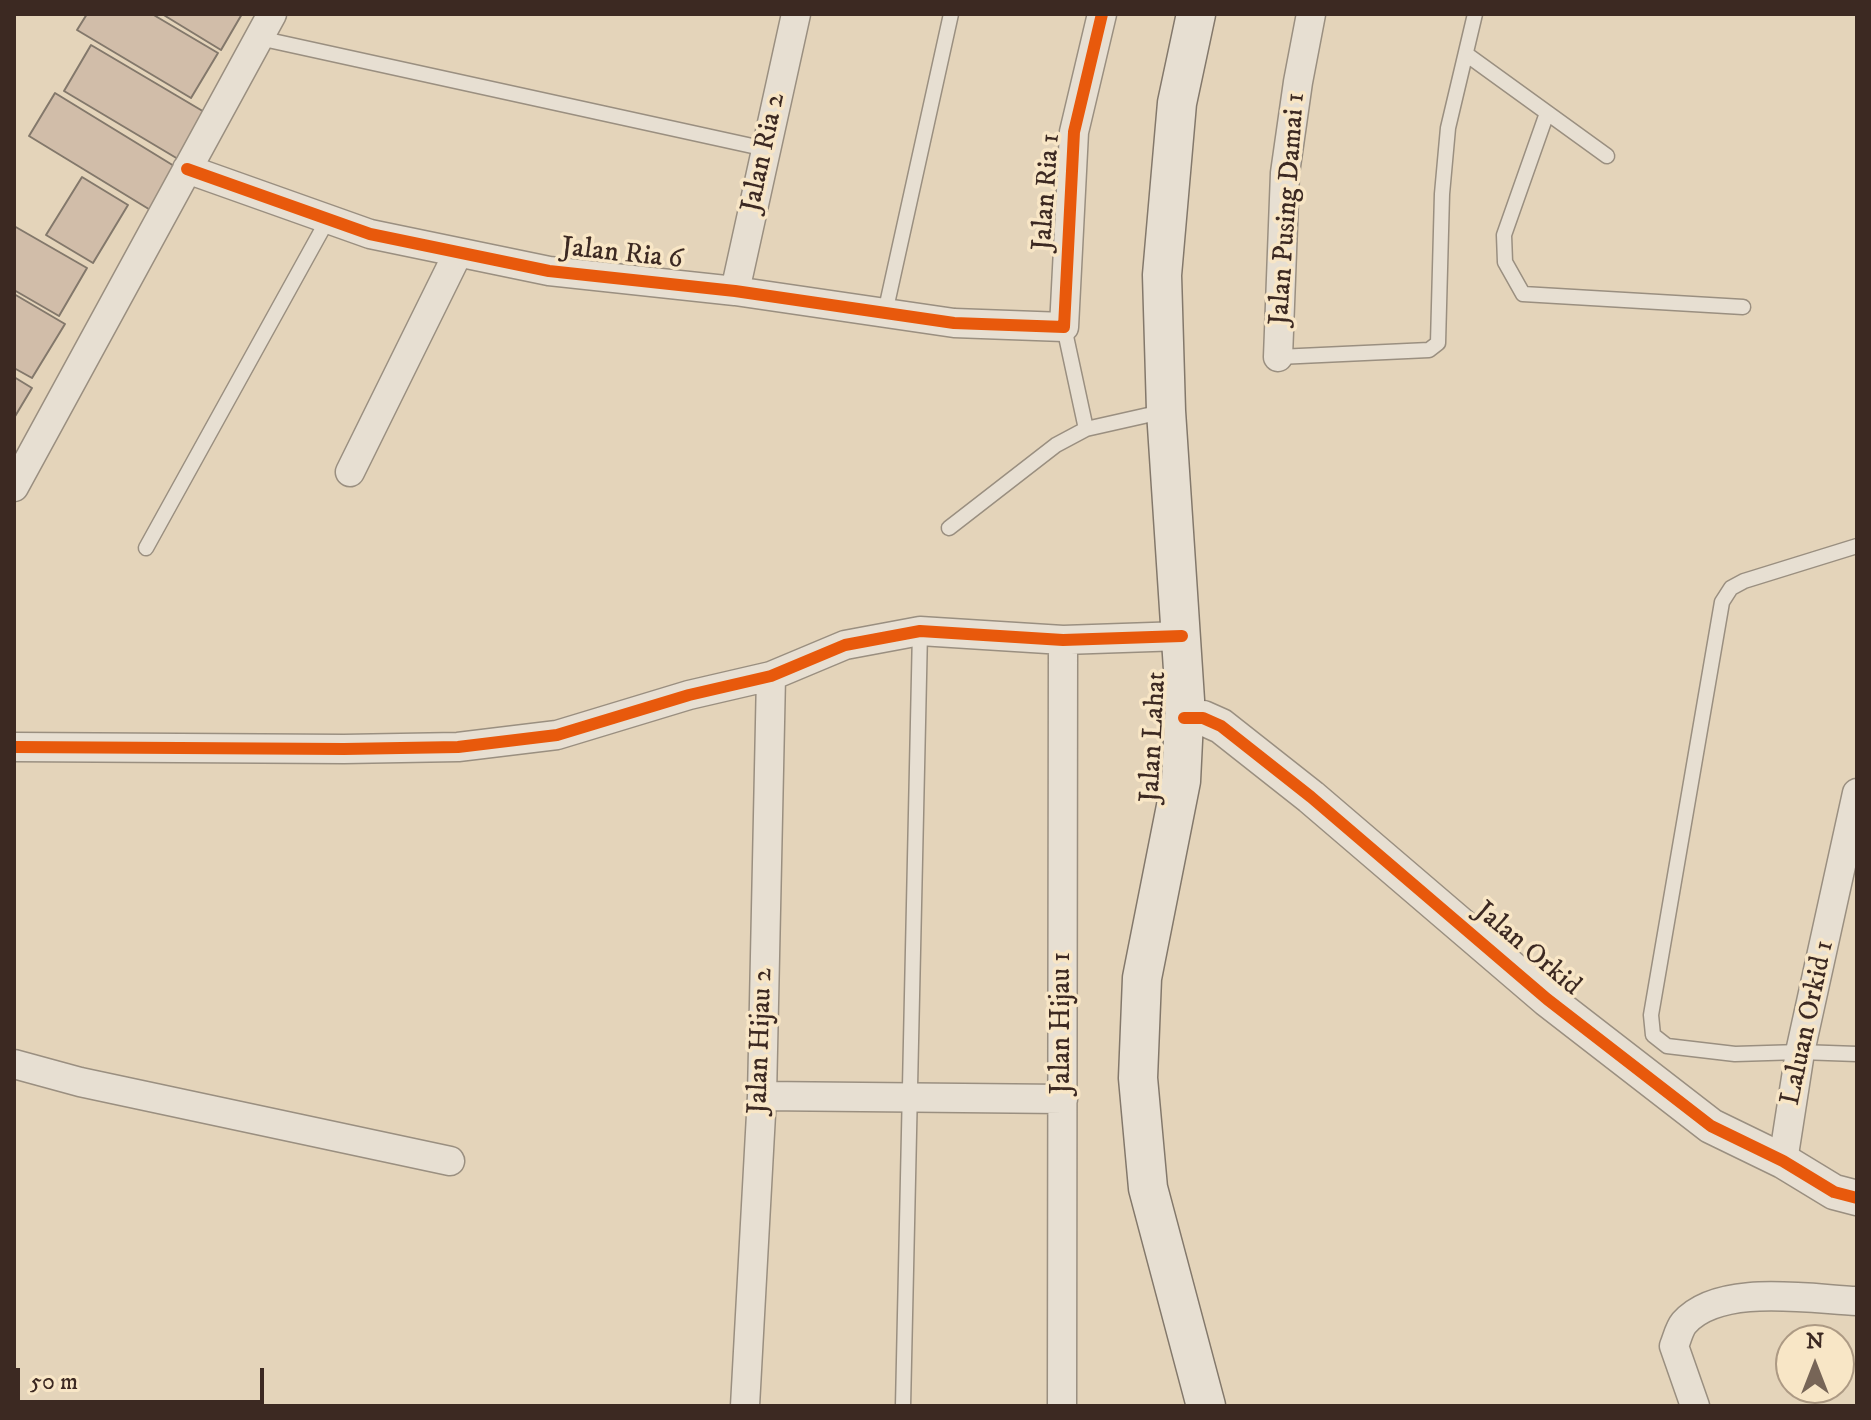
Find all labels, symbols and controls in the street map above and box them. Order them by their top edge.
street label: Jalan Ria 2 [736,90,794,216]
street label: Jalan Pusing Damai 1 [1264,91,1314,327]
street label: Jalan Ria 1 [1027,132,1069,252]
street label: Jalan Ria 6 [560,232,684,278]
street label: Jalan Lahat [1135,671,1175,803]
street label: Jalan Orkid [1467,896,1587,1004]
street label: Laluan Orkid 1 [1775,937,1843,1109]
street label: Jalan Hijau 1 [1046,952,1080,1094]
street label: Jalan Hijau 2 [743,967,781,1115]
north arrow [1775,1324,1855,1404]
text: N [1806,1328,1824,1355]
scale bar [20,1352,268,1402]
text: 50 m [30,1367,78,1397]

